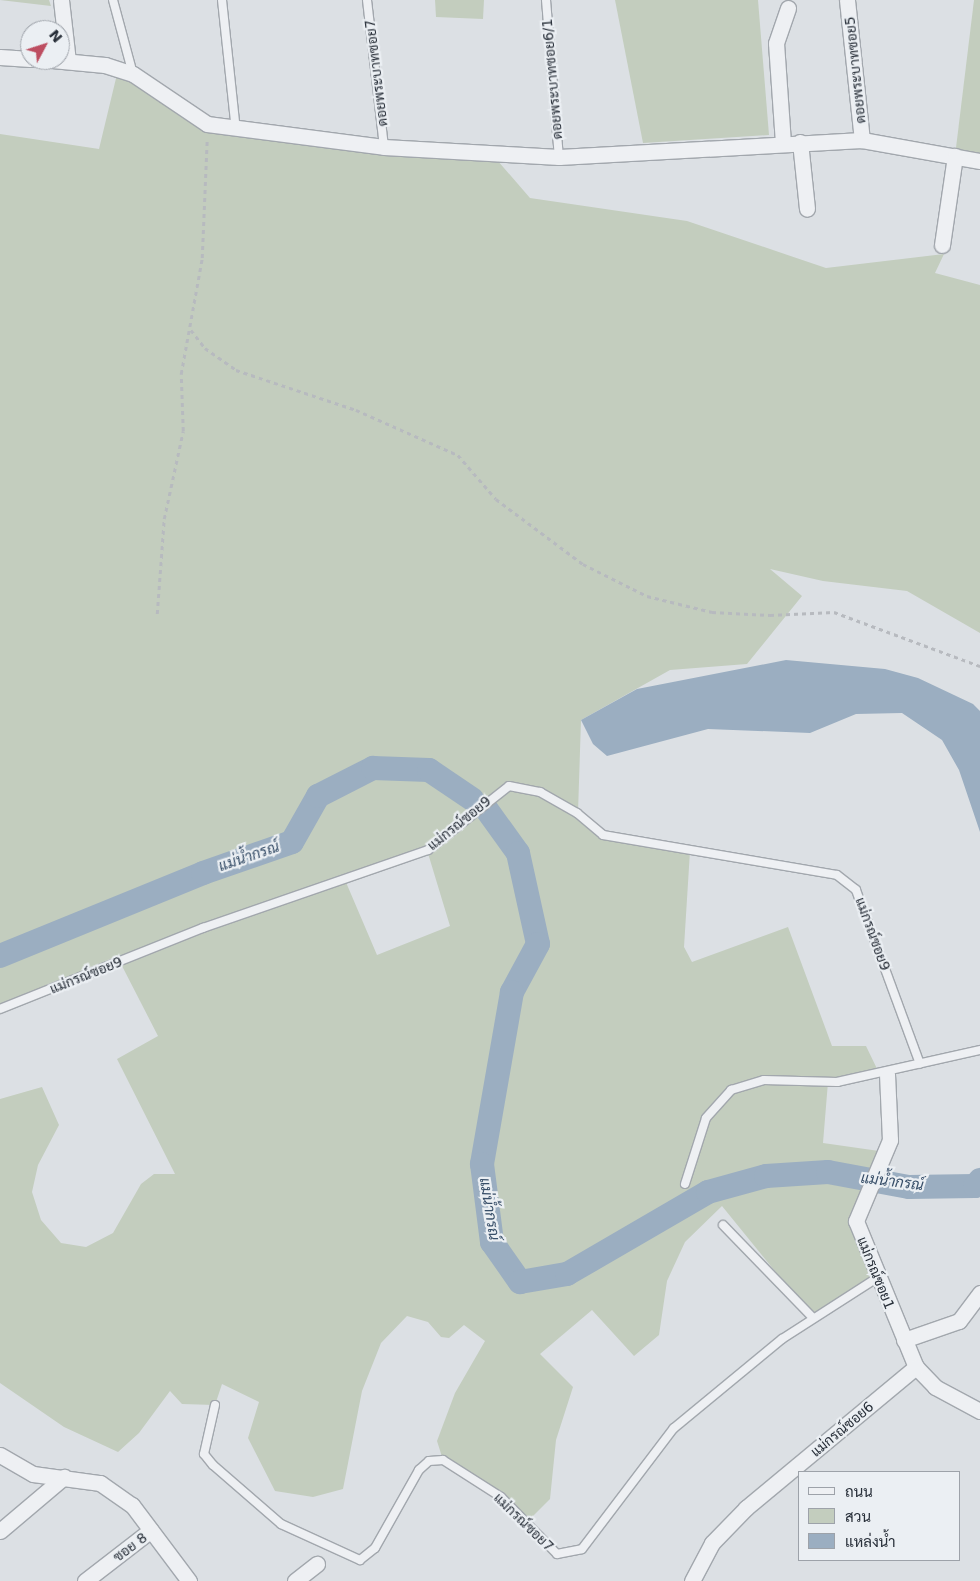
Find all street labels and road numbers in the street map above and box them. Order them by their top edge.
street label: ดอยพระบาทซอย5 [841,16,869,124]
street label: ดอยพระบาทซอย6/1 [538,18,566,140]
street label: ดอยพระบาทซอย7 [361,19,391,127]
street label: แม่กรณ์ซอย9 [424,792,494,854]
street label: แม่กรณ์ซอย9 [852,895,894,973]
street label: แม่กรณ์ซอย9 [47,953,125,997]
street label: แม่กรณ์ซอย1 [854,1234,898,1312]
street label: แม่กรณ์ซอย6 [807,1398,877,1460]
street label: แม่กรณ์ซอย7 [490,1489,558,1555]
street label: ซอย 8 [110,1529,150,1565]

